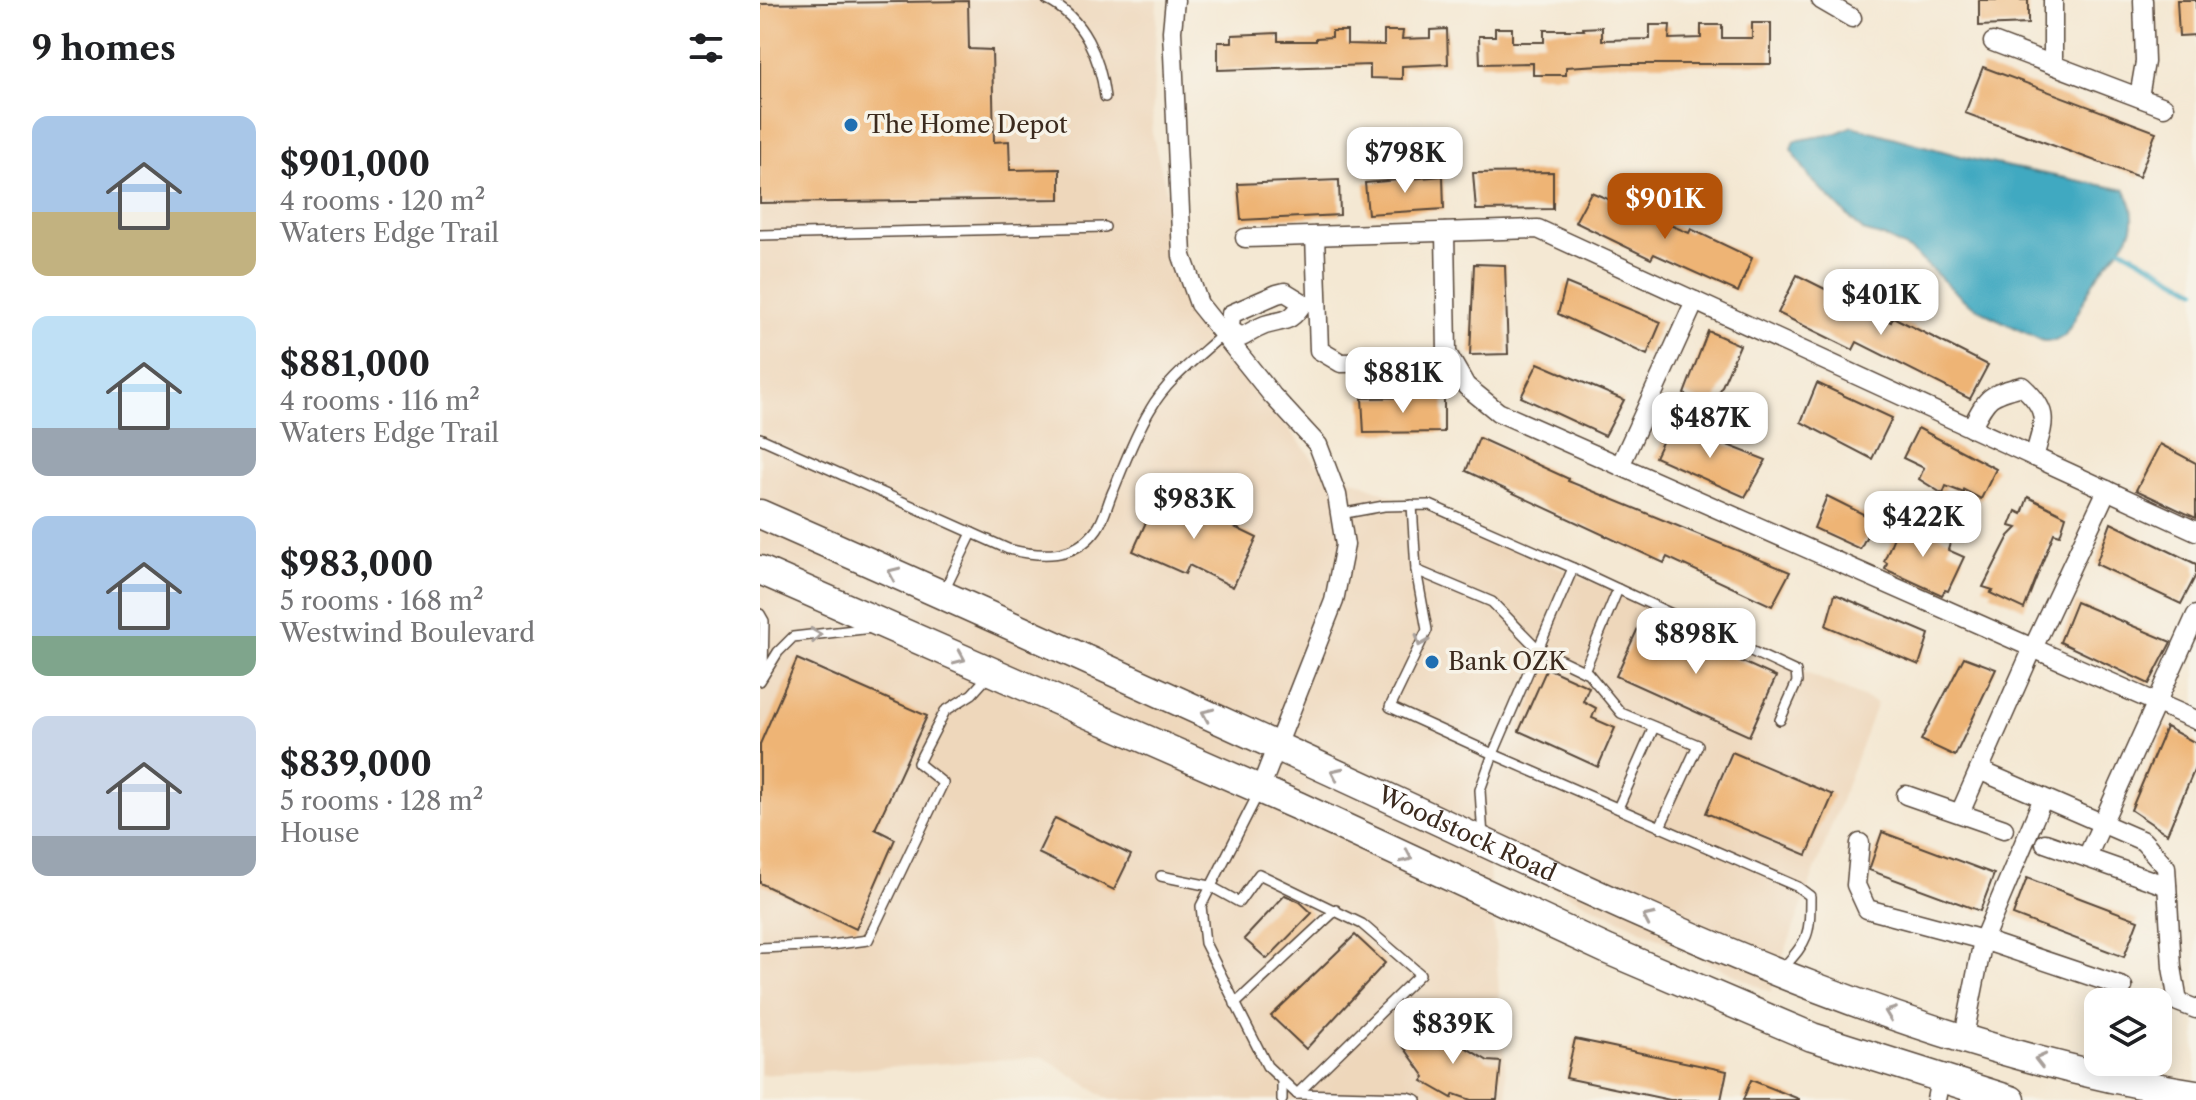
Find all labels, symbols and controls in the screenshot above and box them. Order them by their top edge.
icon: filters [684,26,728,70]
text: 9 homes [32,27,176,69]
place label: The Home Depot [867,110,1068,139]
marker: The Home Depot [842,116,860,134]
pin: $798K [1349,127,1461,195]
text: $798K [1365,137,1445,169]
text: $901,000 [280,143,430,185]
icon: home [96,148,192,244]
pin: $901K [1609,173,1721,241]
text: $901K [1625,183,1705,215]
text: 4 rooms · 120 m² [280,185,485,217]
text: Waters Edge Trail [280,217,499,249]
pin: $401K [1825,269,1937,337]
text: $401K [1842,279,1920,311]
text: $881,000 [280,343,430,385]
pin: $881K [1347,347,1459,415]
icon: home [96,348,192,444]
text: $881K [1363,357,1443,389]
text: 4 rooms · 116 m² [280,385,480,417]
pin: $487K [1654,392,1766,460]
text: $487K [1670,402,1750,434]
text: Waters Edge Trail [280,417,499,449]
pin: $983K [1138,473,1250,541]
text: $983K [1153,483,1235,515]
pin: $422K [1867,491,1979,559]
text: $422K [1882,501,1964,533]
text: $983,000 [280,543,433,585]
icon: home [96,548,192,644]
one-way arrow [887,566,902,582]
text: 5 rooms · 168 m² [280,585,484,617]
pin: $898K [1640,608,1752,676]
text: Westwind Boulevard [280,617,535,649]
text: $898K [1655,618,1737,650]
one-way arrow [810,626,823,643]
one-way arrow [1414,633,1431,647]
place label: Bank OZK [1448,647,1568,676]
one-way arrow [952,648,966,664]
marker: Bank OZK [1423,653,1441,671]
one-way arrow [1200,708,1215,724]
text: $839,000 [280,743,432,785]
icon: home [96,748,192,844]
one-way arrow [1330,767,1344,783]
street label: Woodstock Road [1372,779,1561,888]
text: 5 rooms · 128 m² [280,785,483,817]
text: House [280,817,360,849]
one-way arrow [1399,847,1413,863]
one-way arrow [1642,912,1656,928]
map controls [2084,988,2172,1076]
button: layers [2084,988,2172,1076]
pin: $839K [1397,998,1509,1066]
one-way arrow [1884,1006,1898,1023]
text: $839K [1412,1008,1494,1040]
one-way arrow [2033,1053,2047,1070]

